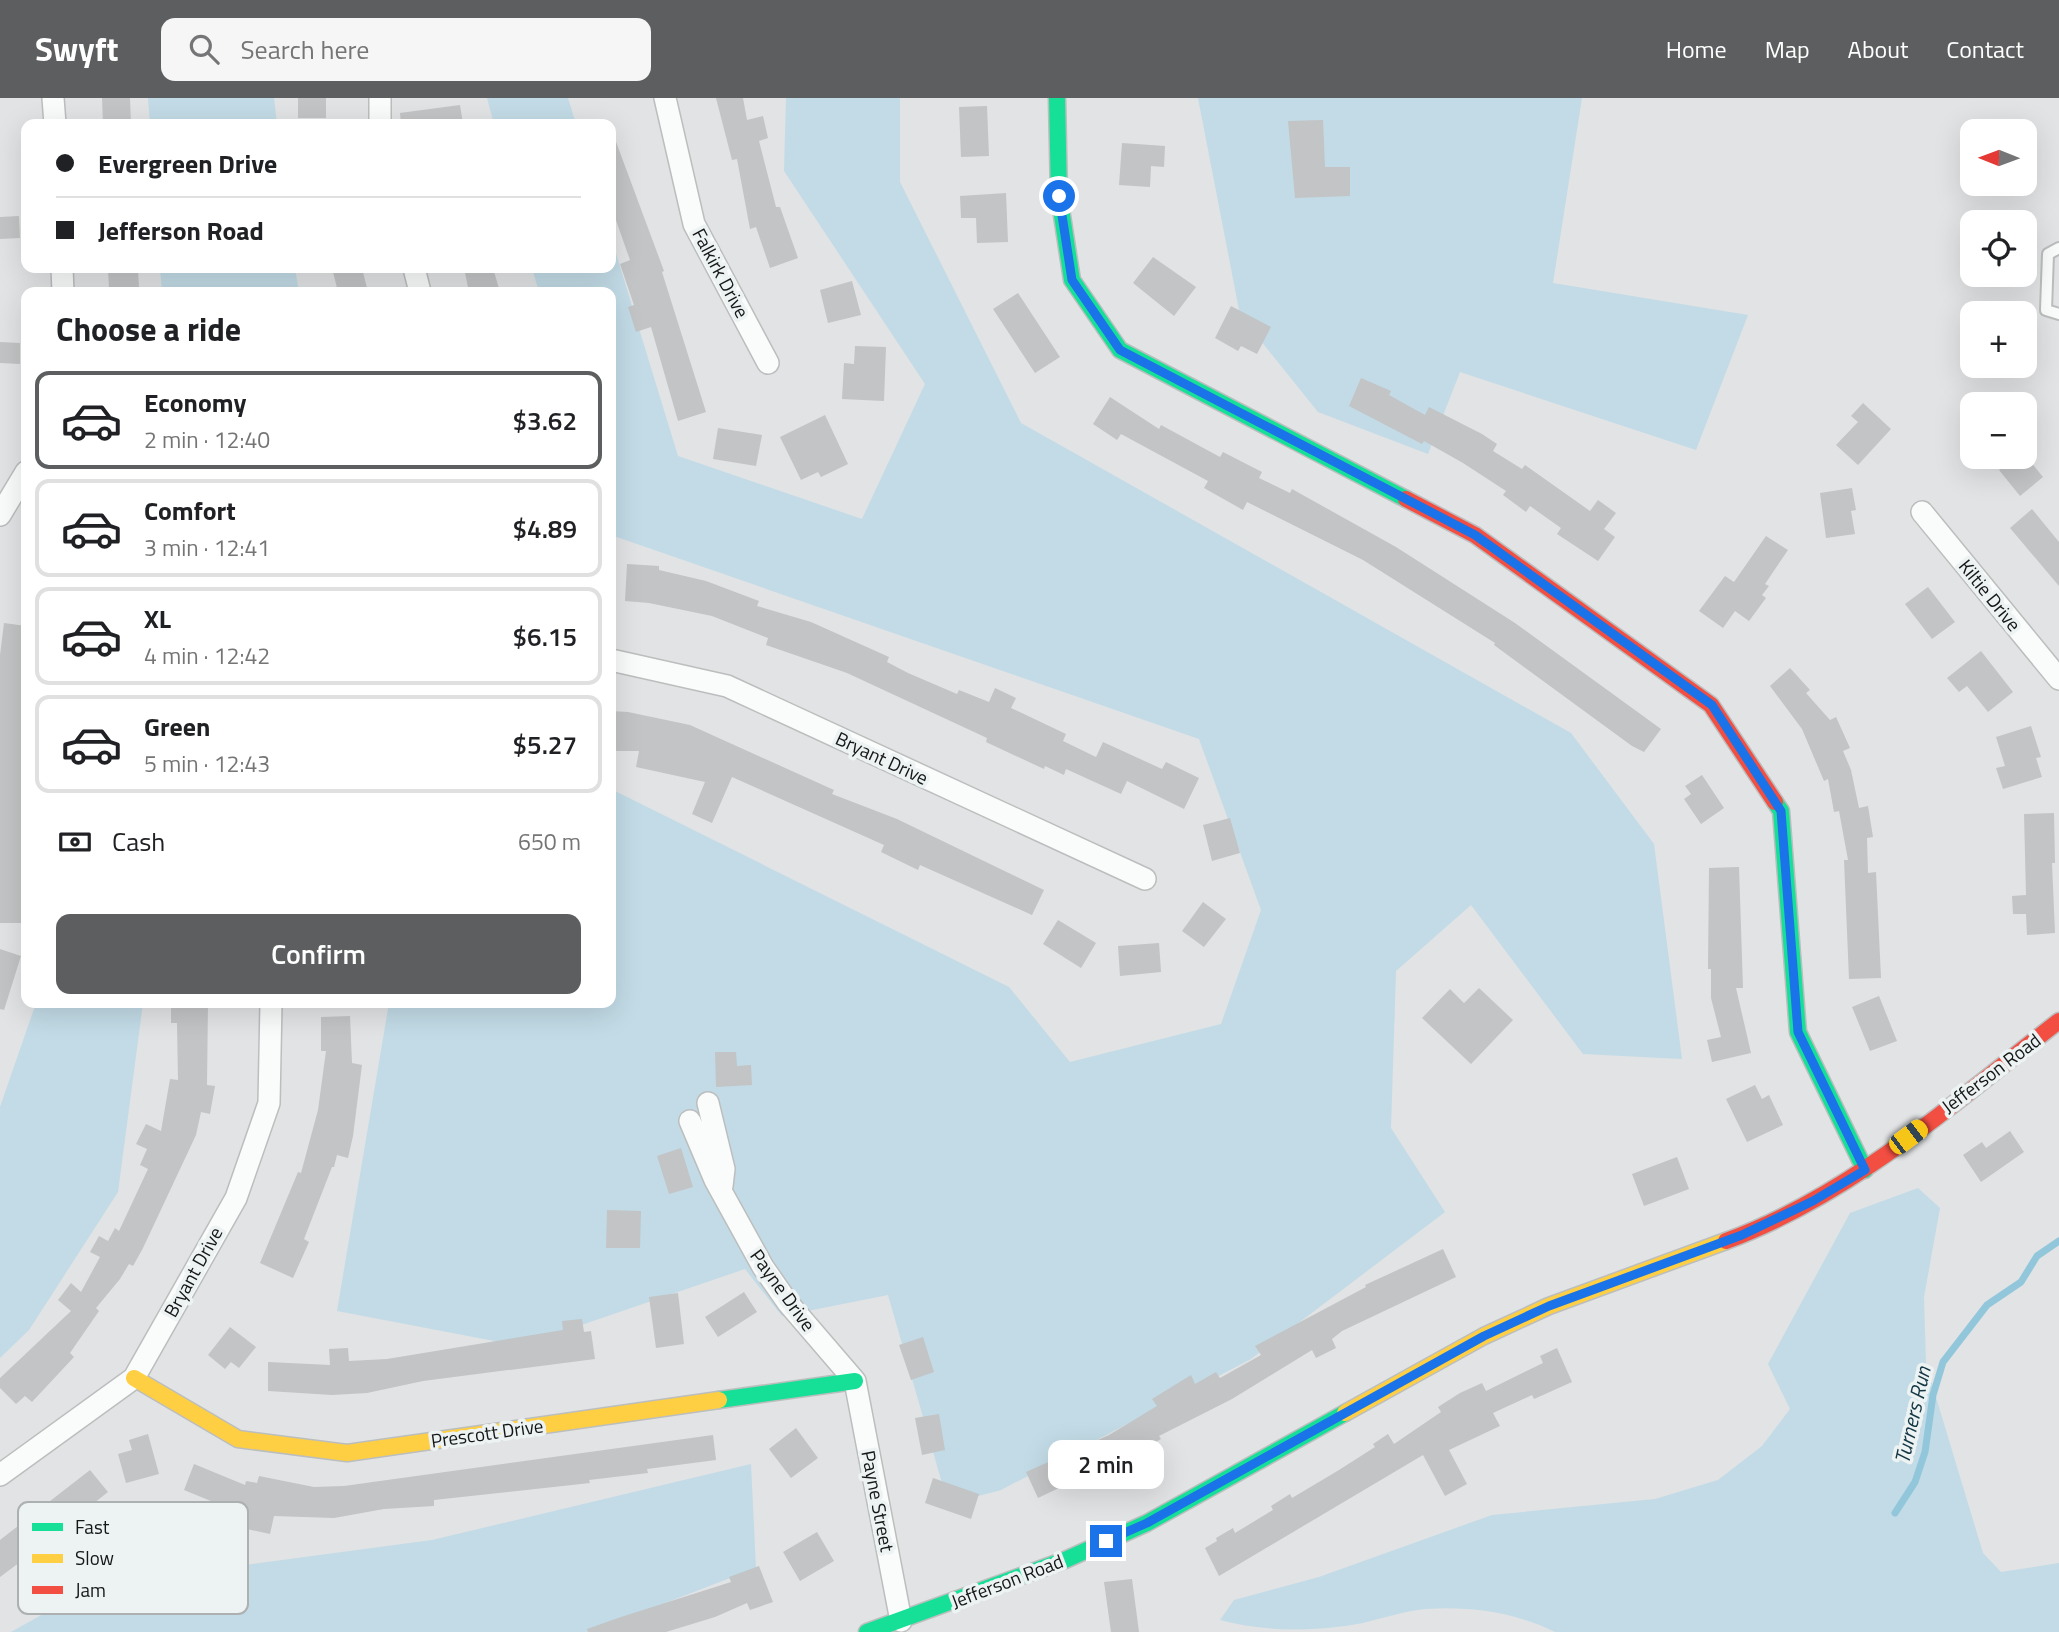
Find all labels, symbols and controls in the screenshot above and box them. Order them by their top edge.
search box [161,18,651,81]
text: Swyft [35,24,119,74]
icon: search [185,30,223,68]
text: Search here [241,30,369,69]
text: Home [1666,31,1727,67]
text: Map [1765,31,1810,67]
text: About [1848,31,1908,67]
text: Contact [1946,31,2024,67]
north arrow [1960,119,2037,196]
map controls [1960,119,2037,469]
text: Evergreen Drive [98,144,277,183]
route start [1043,180,1075,212]
button: locate [1960,210,2037,287]
text: Jefferson Road [98,211,264,250]
street label: Falkirk Drive [686,223,757,323]
button: + [1960,301,2037,378]
text: Choose a ride [56,305,241,353]
text: Economy [144,383,246,422]
icon: car [60,389,123,452]
button: − [1960,392,2037,469]
text: $3.62 [513,401,577,440]
text: 2 min · 12:40 [144,422,270,457]
text: Comfort [144,491,236,530]
icon: car [60,497,123,560]
text: $4.89 [513,509,577,548]
text: 3 min · 12:41 [144,530,270,565]
street label: Kiltie Drive [1952,552,2029,637]
text: XL [144,599,171,638]
icon: car [60,605,123,668]
text: $6.15 [513,617,577,656]
text: 4 min · 12:42 [144,638,270,673]
text: Green [144,707,210,746]
icon: car [60,713,123,776]
street label: Bryant Drive [831,723,933,792]
text: $5.27 [513,725,577,764]
text: 5 min · 12:43 [144,746,270,781]
text: Cash [112,822,165,861]
icon: cash [56,823,94,861]
text: 650 m [518,824,581,859]
button: Confirm [56,914,581,994]
street label: Jefferson Road [1935,1026,2047,1120]
car [1885,1116,1932,1158]
street label: Bryant Drive [156,1221,229,1322]
street label: Payne Drive [744,1243,823,1337]
water label: Turners Run [1885,1363,1939,1466]
street label: Prescott Drive [429,1410,545,1455]
callout: 2 min [1048,1440,1164,1488]
text: 2 min [1078,1447,1134,1482]
street label: Payne Street [854,1448,903,1554]
legend [18,1502,248,1614]
text: Fast [75,1512,110,1541]
route end [1090,1525,1122,1557]
text: Slow [75,1543,114,1572]
street label: Jefferson Road [947,1546,1067,1615]
text: Jam [75,1575,106,1604]

